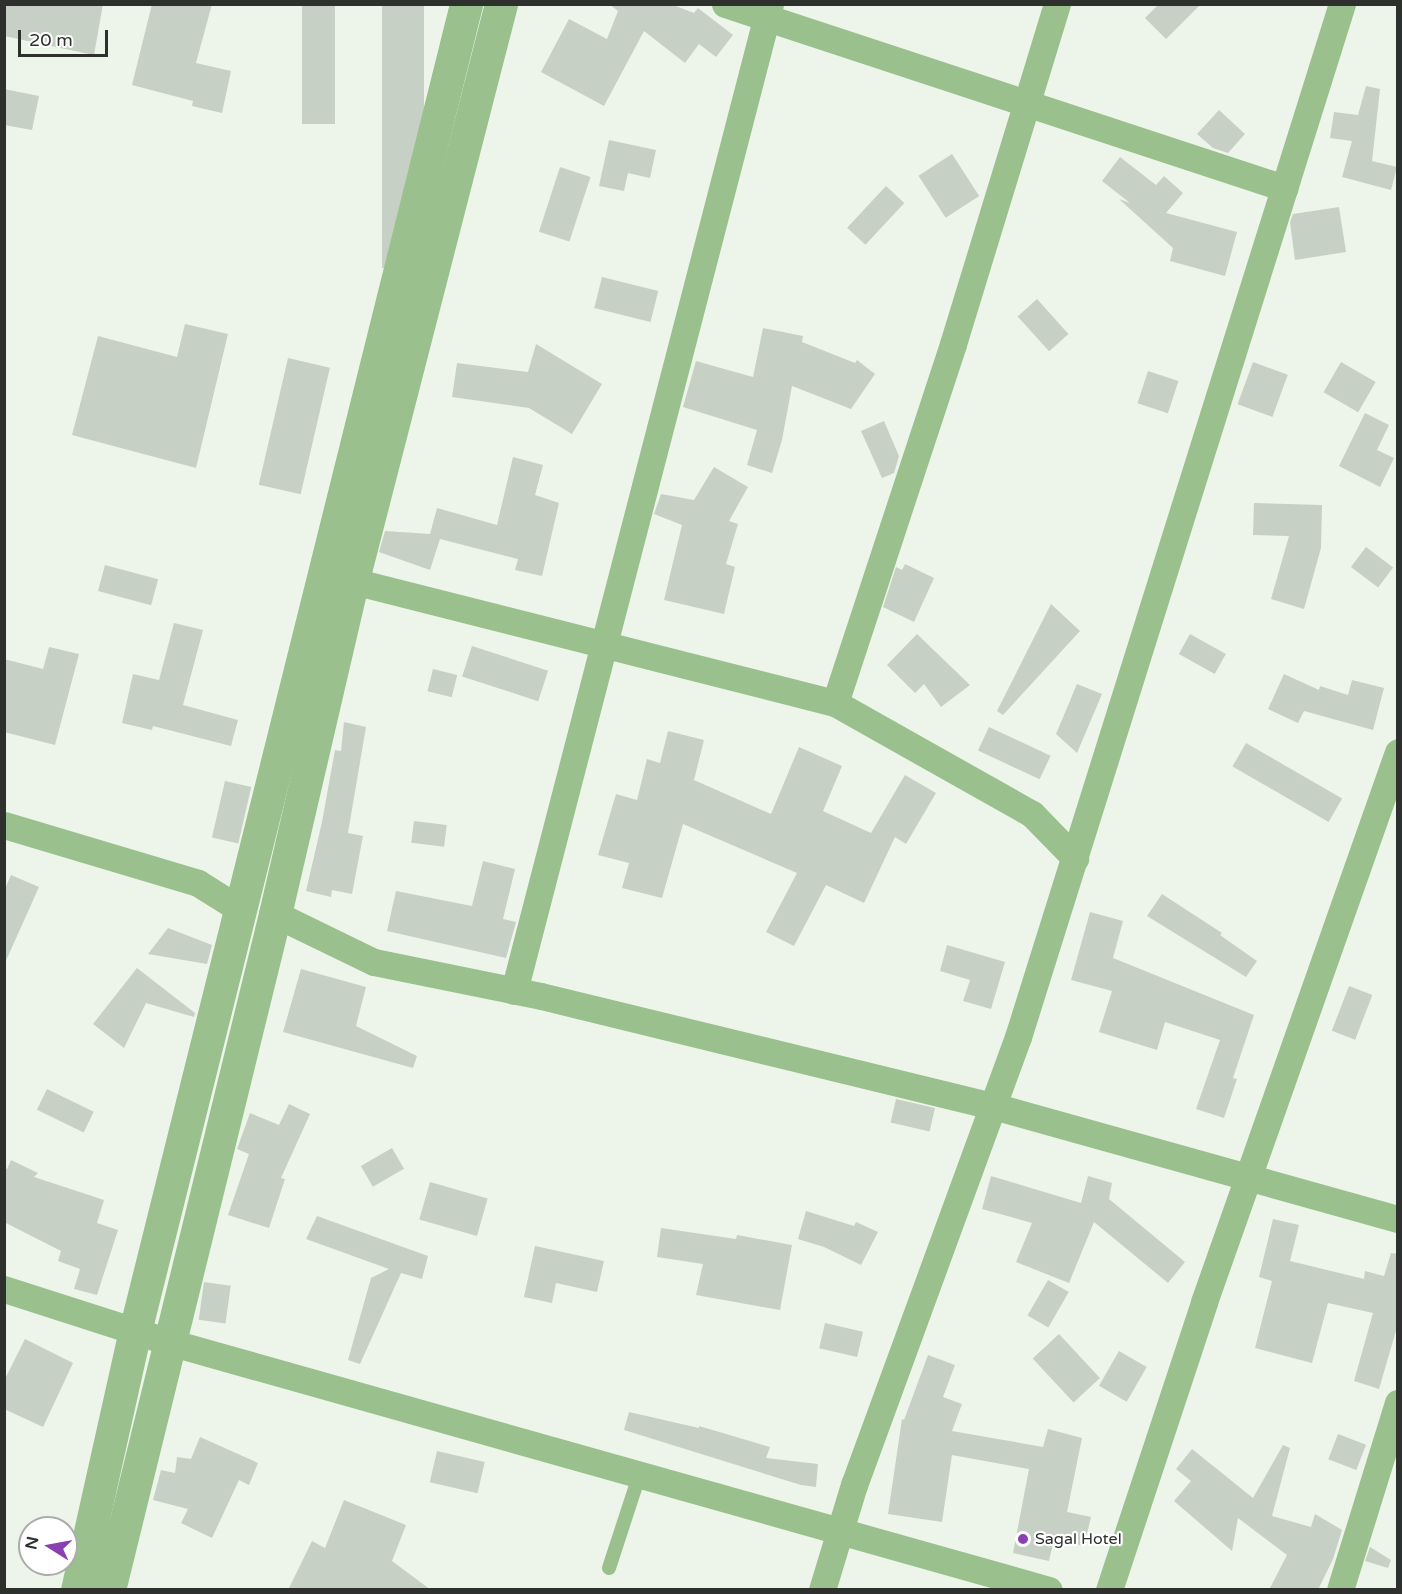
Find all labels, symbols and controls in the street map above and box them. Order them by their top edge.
scale bar [21,18,111,56]
text: 20 m [29,29,73,51]
north arrow [18,1516,78,1576]
place label: Sagal Hotel [1035,1529,1122,1549]
marker: Sagal Hotel [1016,1532,1030,1546]
text: N [21,1535,43,1551]

